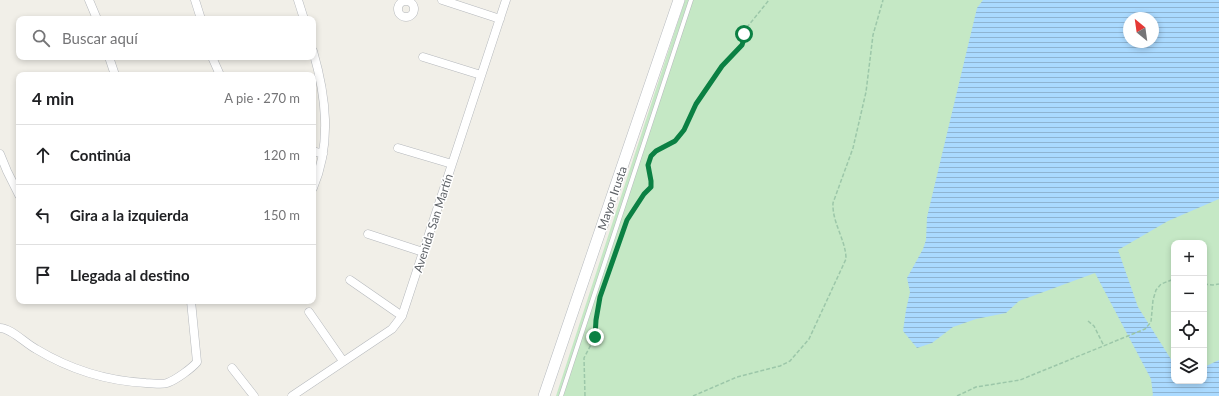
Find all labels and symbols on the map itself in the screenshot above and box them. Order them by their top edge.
north arrow [1123,12,1159,48]
route start [735,25,753,43]
street label: Mayor Irusta [594,164,630,232]
street label: Avenida San Martín [410,172,456,274]
route end [586,328,604,346]

